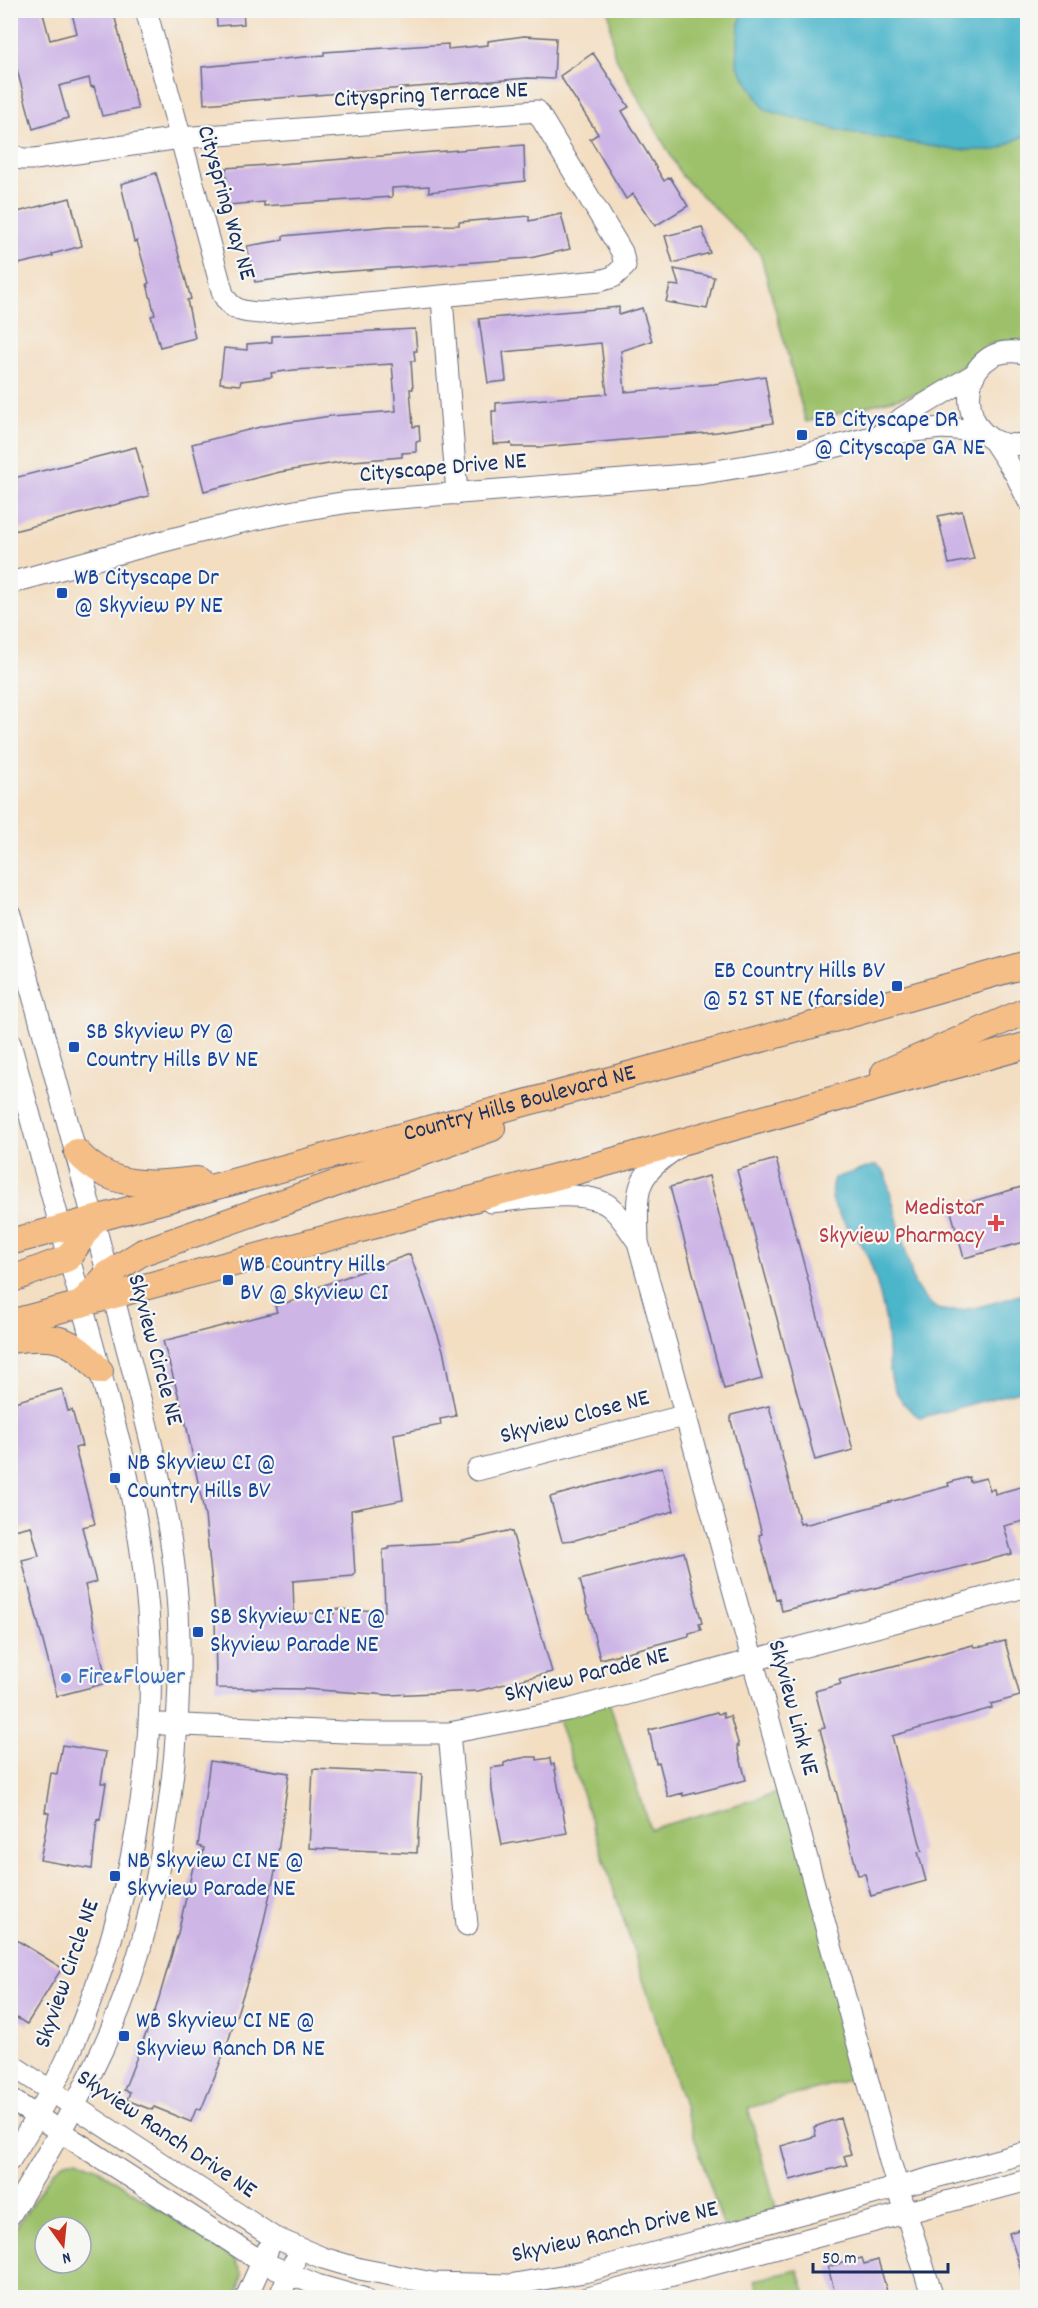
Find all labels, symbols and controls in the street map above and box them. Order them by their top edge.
street label: Cityspring Terrace NE [333,74,529,118]
street label: Cityspring Way NE [187,122,263,284]
place label: EB Cityscape DR @ Cityscape GA NE [814,404,985,466]
marker: EB Cityscape DR @ Cityscape GA NE [795,428,809,442]
street label: Cityscape Drive NE [358,445,528,493]
place label: WB Cityscape Dr @ Skyview PY NE [74,562,223,624]
marker: WB Cityscape Dr @ Skyview PY NE [55,586,69,600]
place label: EB Country Hills BV @ 52 ST NE (farside) [702,955,885,1017]
marker: EB Country Hills BV @ 52 ST NE (farside) [890,979,904,993]
place label: SB Skyview PY @ Country Hills BV NE [86,1016,258,1078]
marker: SB Skyview PY @ Country Hills BV NE [67,1040,81,1054]
street label: Country Hills Boulevard NE [400,1057,640,1152]
place label: Medistar Skyview Pharmacy [819,1192,985,1254]
marker: Medistar Skyview Pharmacy [989,1216,1003,1230]
place label: WB Country Hills BV @ Skyview CI [240,1249,389,1311]
street label: Skyview Circle NE [117,1271,191,1430]
marker: WB Country Hills BV @ Skyview CI [221,1273,235,1287]
street label: Skyview Close NE [497,1382,653,1454]
place label: NB Skyview CI @ Country Hills BV [127,1447,276,1509]
marker: NB Skyview CI @ Country Hills BV [108,1471,122,1485]
place label: SB Skyview CI NE @ Skyview Parade NE [210,1601,386,1663]
marker: SB Skyview CI NE @ Skyview Parade NE [191,1625,205,1639]
street label: Skyview Link NE [758,1636,826,1780]
street label: Skyview Parade NE [501,1639,673,1713]
place label: Fire&Flower [78,1661,185,1695]
marker: Fire&Flower [59,1671,73,1685]
place label: NB Skyview CI NE @ Skyview Parade NE [127,1845,304,1907]
marker: NB Skyview CI NE @ Skyview Parade NE [108,1869,122,1883]
street label: Skyview Circle NE [27,1895,109,2053]
place label: WB Skyview CI NE @ Skyview Ranch DR NE [136,2005,325,2067]
marker: WB Skyview CI NE @ Skyview Ranch DR NE [117,2029,131,2043]
street label: Skyview Ranch Drive NE [69,2062,263,2208]
street label: Skyview Ranch Drive NE [509,2193,722,2273]
north arrow [33,2215,93,2275]
scale bar [813,2236,948,2274]
text: N [59,2245,73,2269]
text: 50 m [822,2247,857,2272]

